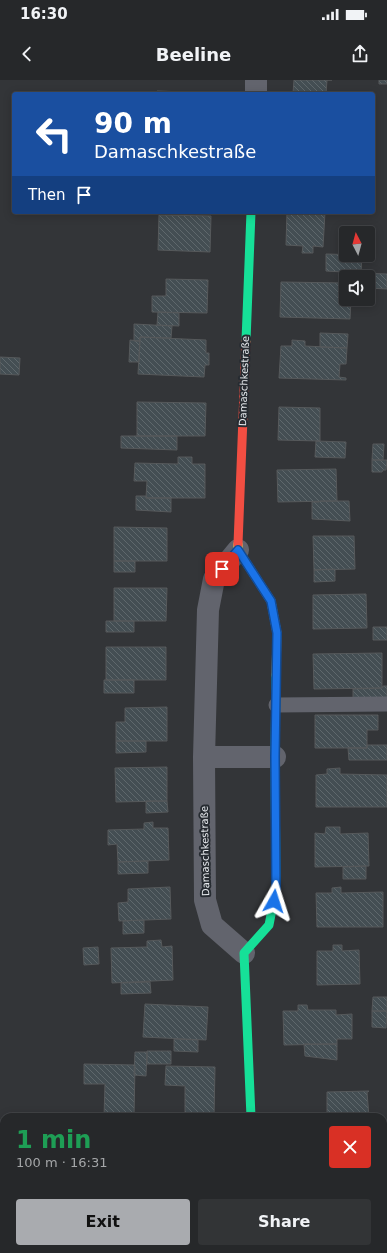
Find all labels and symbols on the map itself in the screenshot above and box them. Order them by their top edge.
north arrow [339,226,375,262]
street label: Damaschkestraße [237,336,251,426]
pin [205,552,239,586]
street label: Damaschkestraße [199,806,211,896]
position arrow [253,880,295,922]

